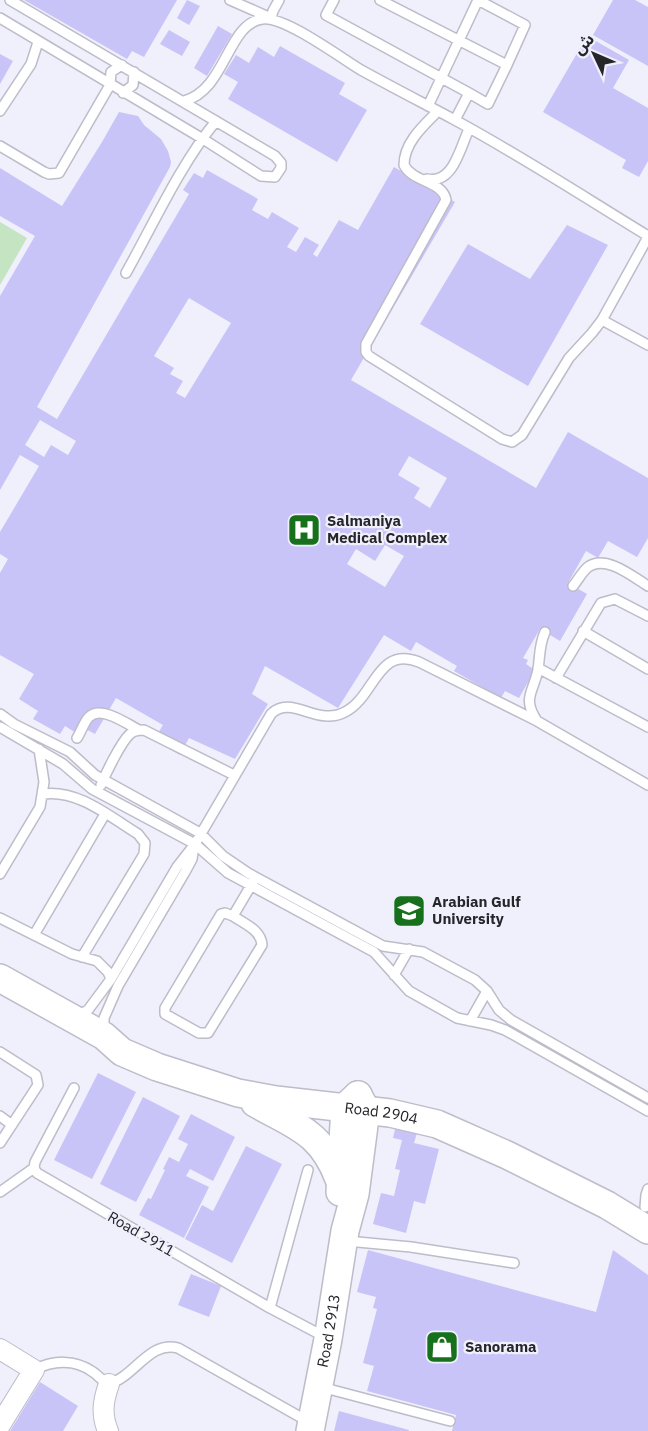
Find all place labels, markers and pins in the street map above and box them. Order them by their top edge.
place label: Salmaniya Medical Complex [327,511,448,547]
hospital icon: Salmaniya Medical Complex [286,512,322,548]
place label: Arabian Gulf University [432,892,521,928]
school or university icon: Arabian Gulf University [391,893,427,929]
shop icon: Sanorama [424,1329,460,1365]
place label: Sanorama [465,1337,537,1356]

